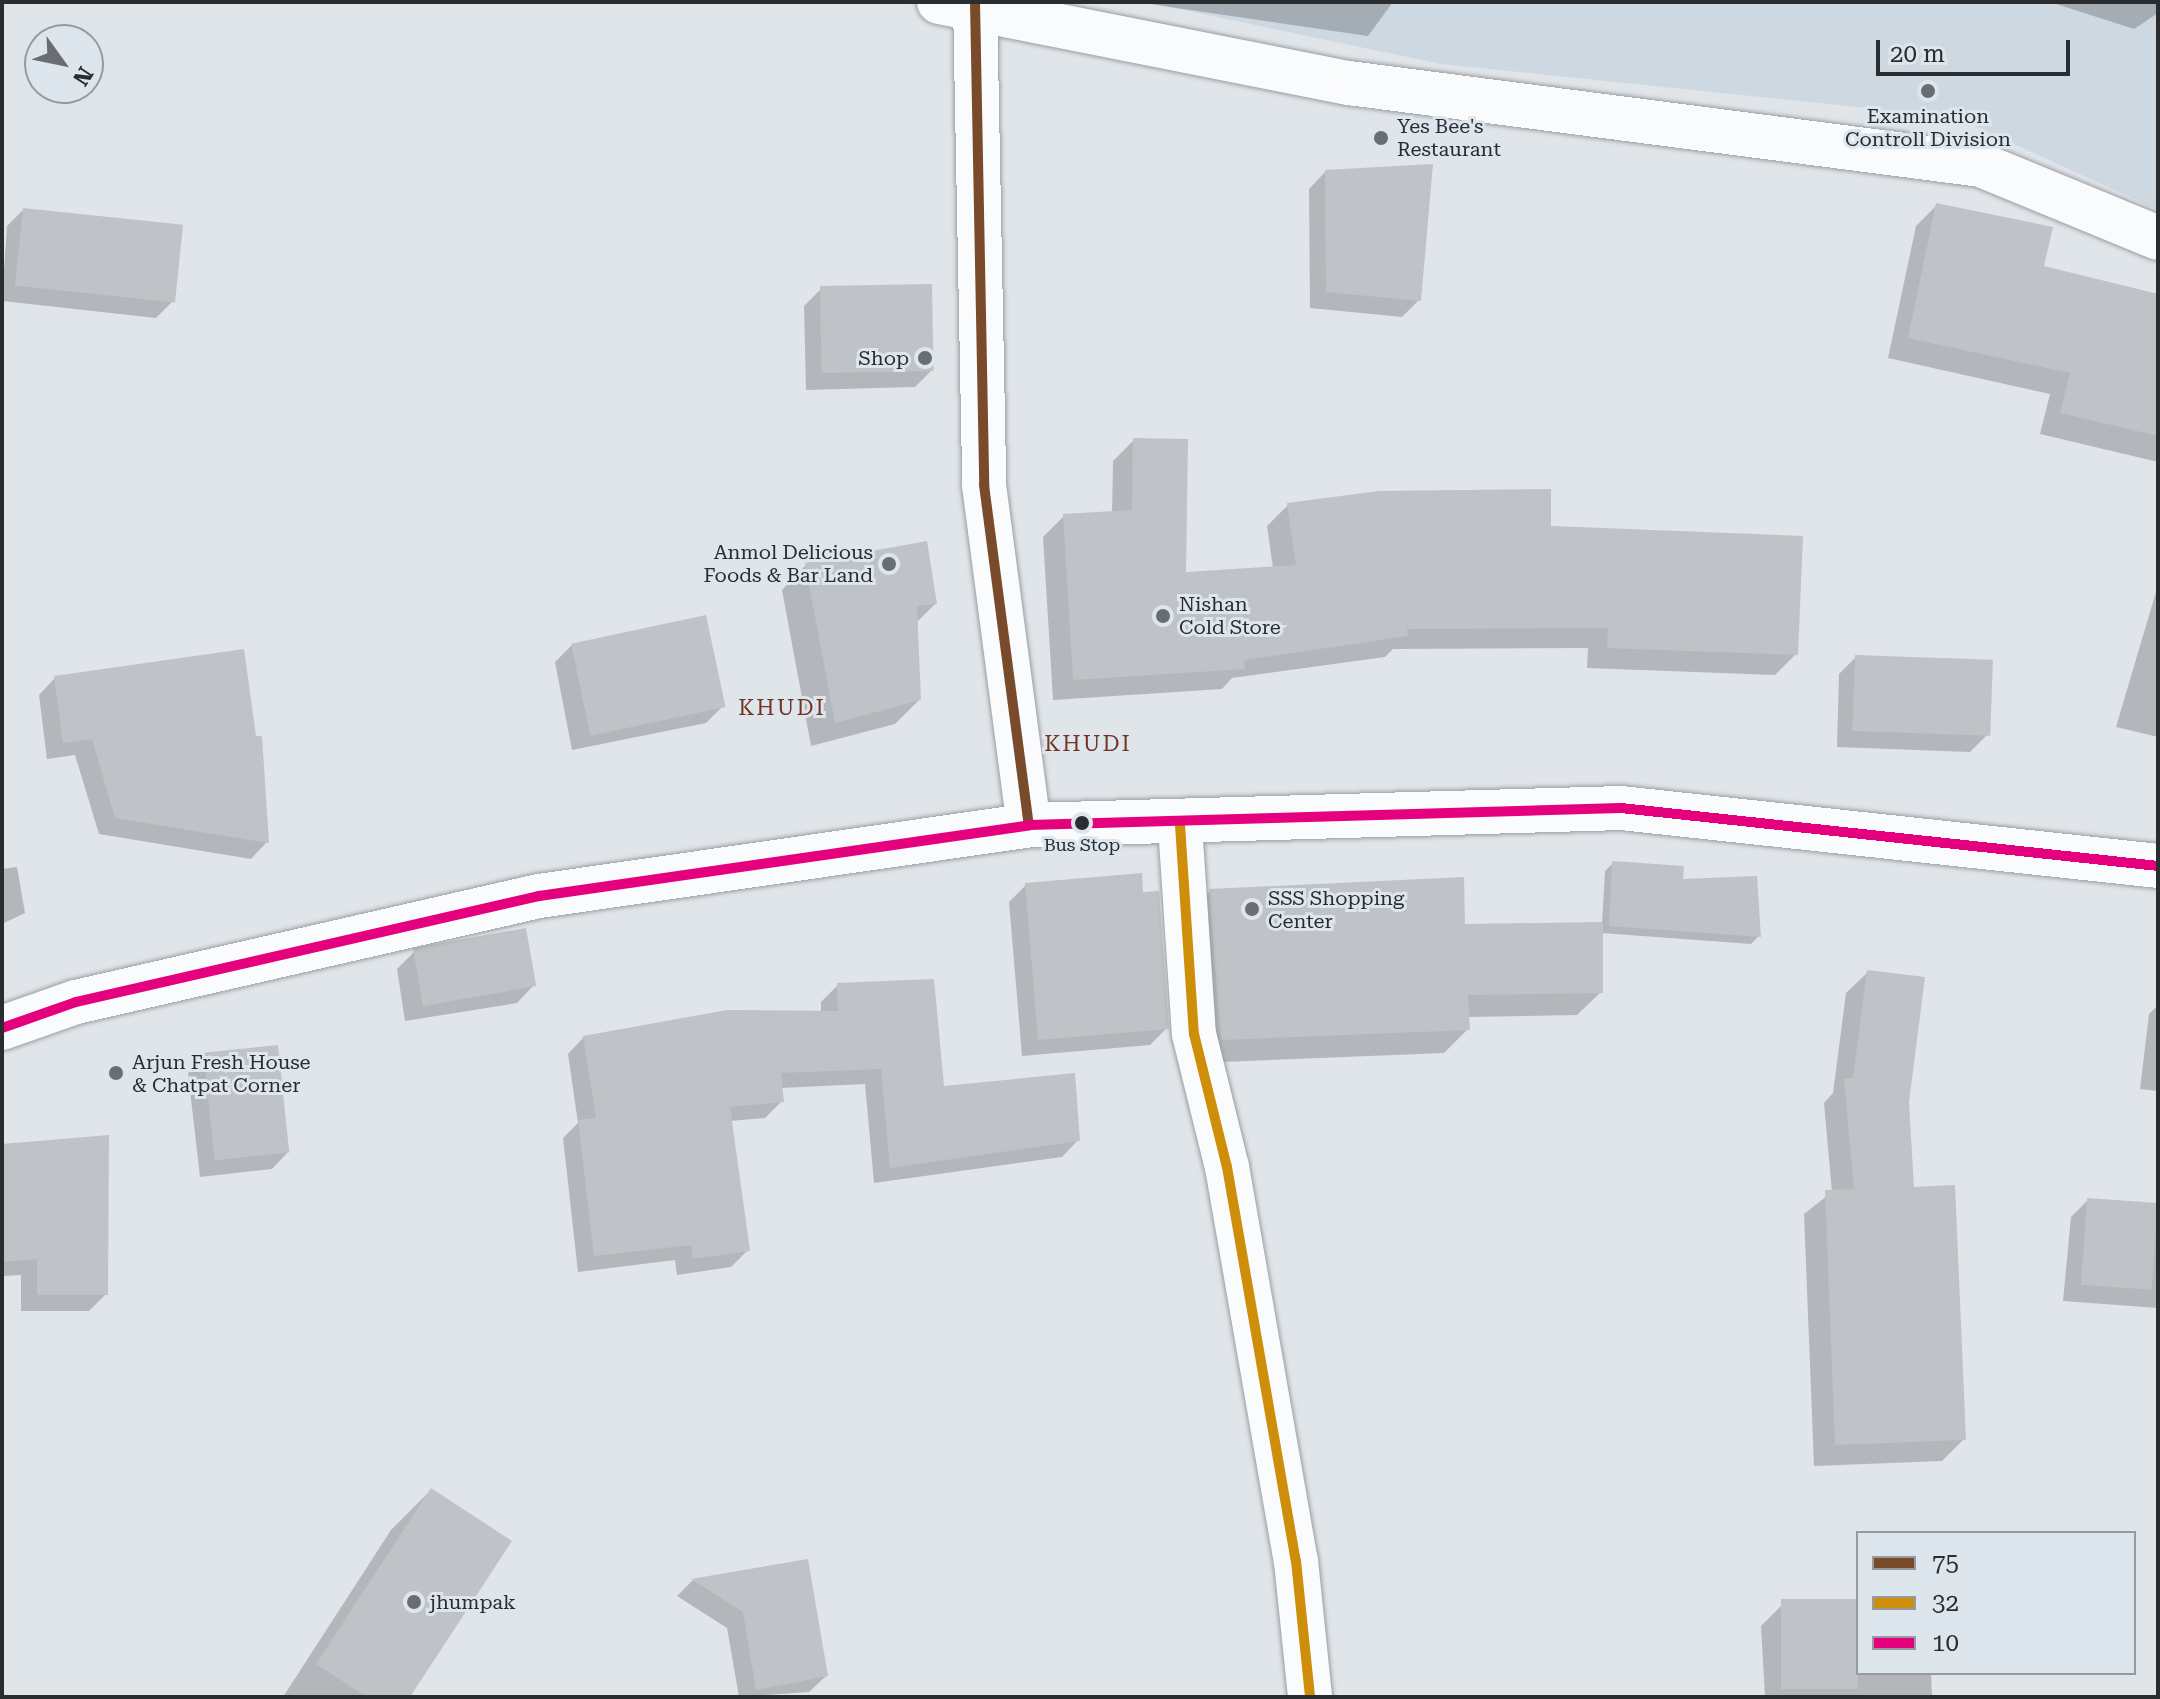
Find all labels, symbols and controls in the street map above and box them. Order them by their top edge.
north arrow [24,24,104,104]
scale bar [1880,24,2074,74]
text: 20 m [1890,40,1945,68]
text: N [68,62,98,90]
marker: Examination Controll Division [1919,82,1937,100]
place label: Examination Controll Division [1845,104,2011,151]
place label: Yes Bee's Restaurant [1397,114,1501,161]
marker: Yes Bee's Restaurant [1372,129,1390,147]
place label: Shop [858,346,909,370]
marker: Shop [916,349,934,367]
place label: Anmol Delicious Foods & Bar Land [704,540,873,587]
marker: Anmol Delicious Foods & Bar Land [880,555,898,573]
place label: Nishan Cold Store [1179,592,1281,639]
marker: Nishan Cold Store [1154,607,1172,625]
district label: KHUDI [738,695,826,721]
district label: KHUDI [1044,731,1132,757]
marker: Bus Stop [1074,815,1090,831]
place label: Bus Stop [1044,834,1120,856]
place label: SSS Shopping Center [1268,886,1404,933]
marker: SSS Shopping Center [1243,900,1261,918]
place label: Arjun Fresh House & Chatpat Corner [132,1050,311,1097]
marker: Arjun Fresh House & Chatpat Corner [107,1064,125,1082]
legend [1856,1531,2136,1675]
text: 75 [1932,1549,1959,1577]
text: 32 [1932,1589,1959,1617]
place label: jhumpak [430,1590,516,1614]
marker: jhumpak [405,1593,423,1611]
text: 10 [1932,1629,1959,1657]

